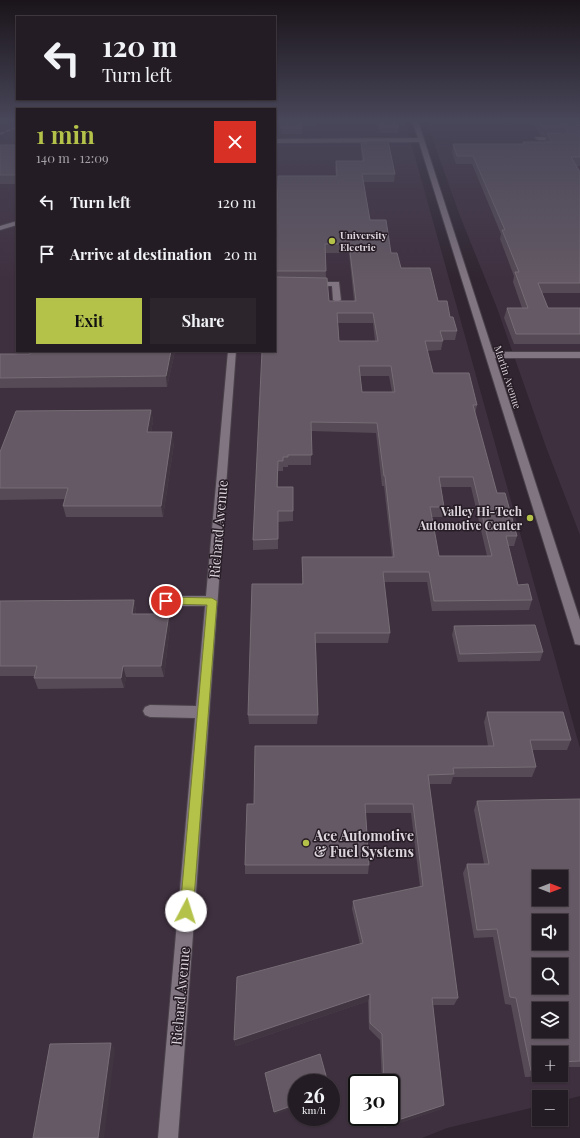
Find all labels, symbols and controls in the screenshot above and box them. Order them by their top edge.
text: 120 m [102,27,177,64]
icon: left [36,32,88,84]
text: Turn left [102,63,172,87]
text: 1 min [36,118,95,150]
button: close [214,121,256,163]
text: 140 m · 12:09 [36,149,109,166]
icon: left [36,191,58,213]
text: Turn left [70,192,131,212]
text: 120 m [217,192,256,212]
place label: University Electric [340,228,388,254]
marker: University Electric [327,236,337,246]
icon: arrive [36,243,58,265]
text: Arrive at destination [70,244,212,264]
text: 20 m [224,244,257,264]
button: Exit [36,298,142,344]
button: Share [150,298,256,344]
street label: Martin Avenue [491,344,525,410]
street label: Richard Avenue [204,479,232,579]
place label: Valley Hi-Tech Automotive Center [417,503,523,533]
marker: Valley Hi-Tech Automotive Center [525,513,535,523]
pin [149,584,183,618]
icon: arrive [155,590,177,612]
place label: Ace Automotive & Fuel Systems [313,826,414,861]
marker: Ace Automotive & Fuel Systems [301,838,311,848]
north arrow [532,870,568,906]
map controls [532,870,568,1126]
position arrow [165,890,207,932]
button: sound [532,914,568,950]
street label: Richard Avenue [166,946,194,1046]
button: search [532,958,568,994]
button: layers [532,1002,568,1038]
button: + [532,1046,568,1082]
speed limit sign: 30 [348,1074,400,1126]
text: 26 [303,1081,325,1108]
button: − [532,1090,568,1126]
text: km/h [302,1103,326,1117]

